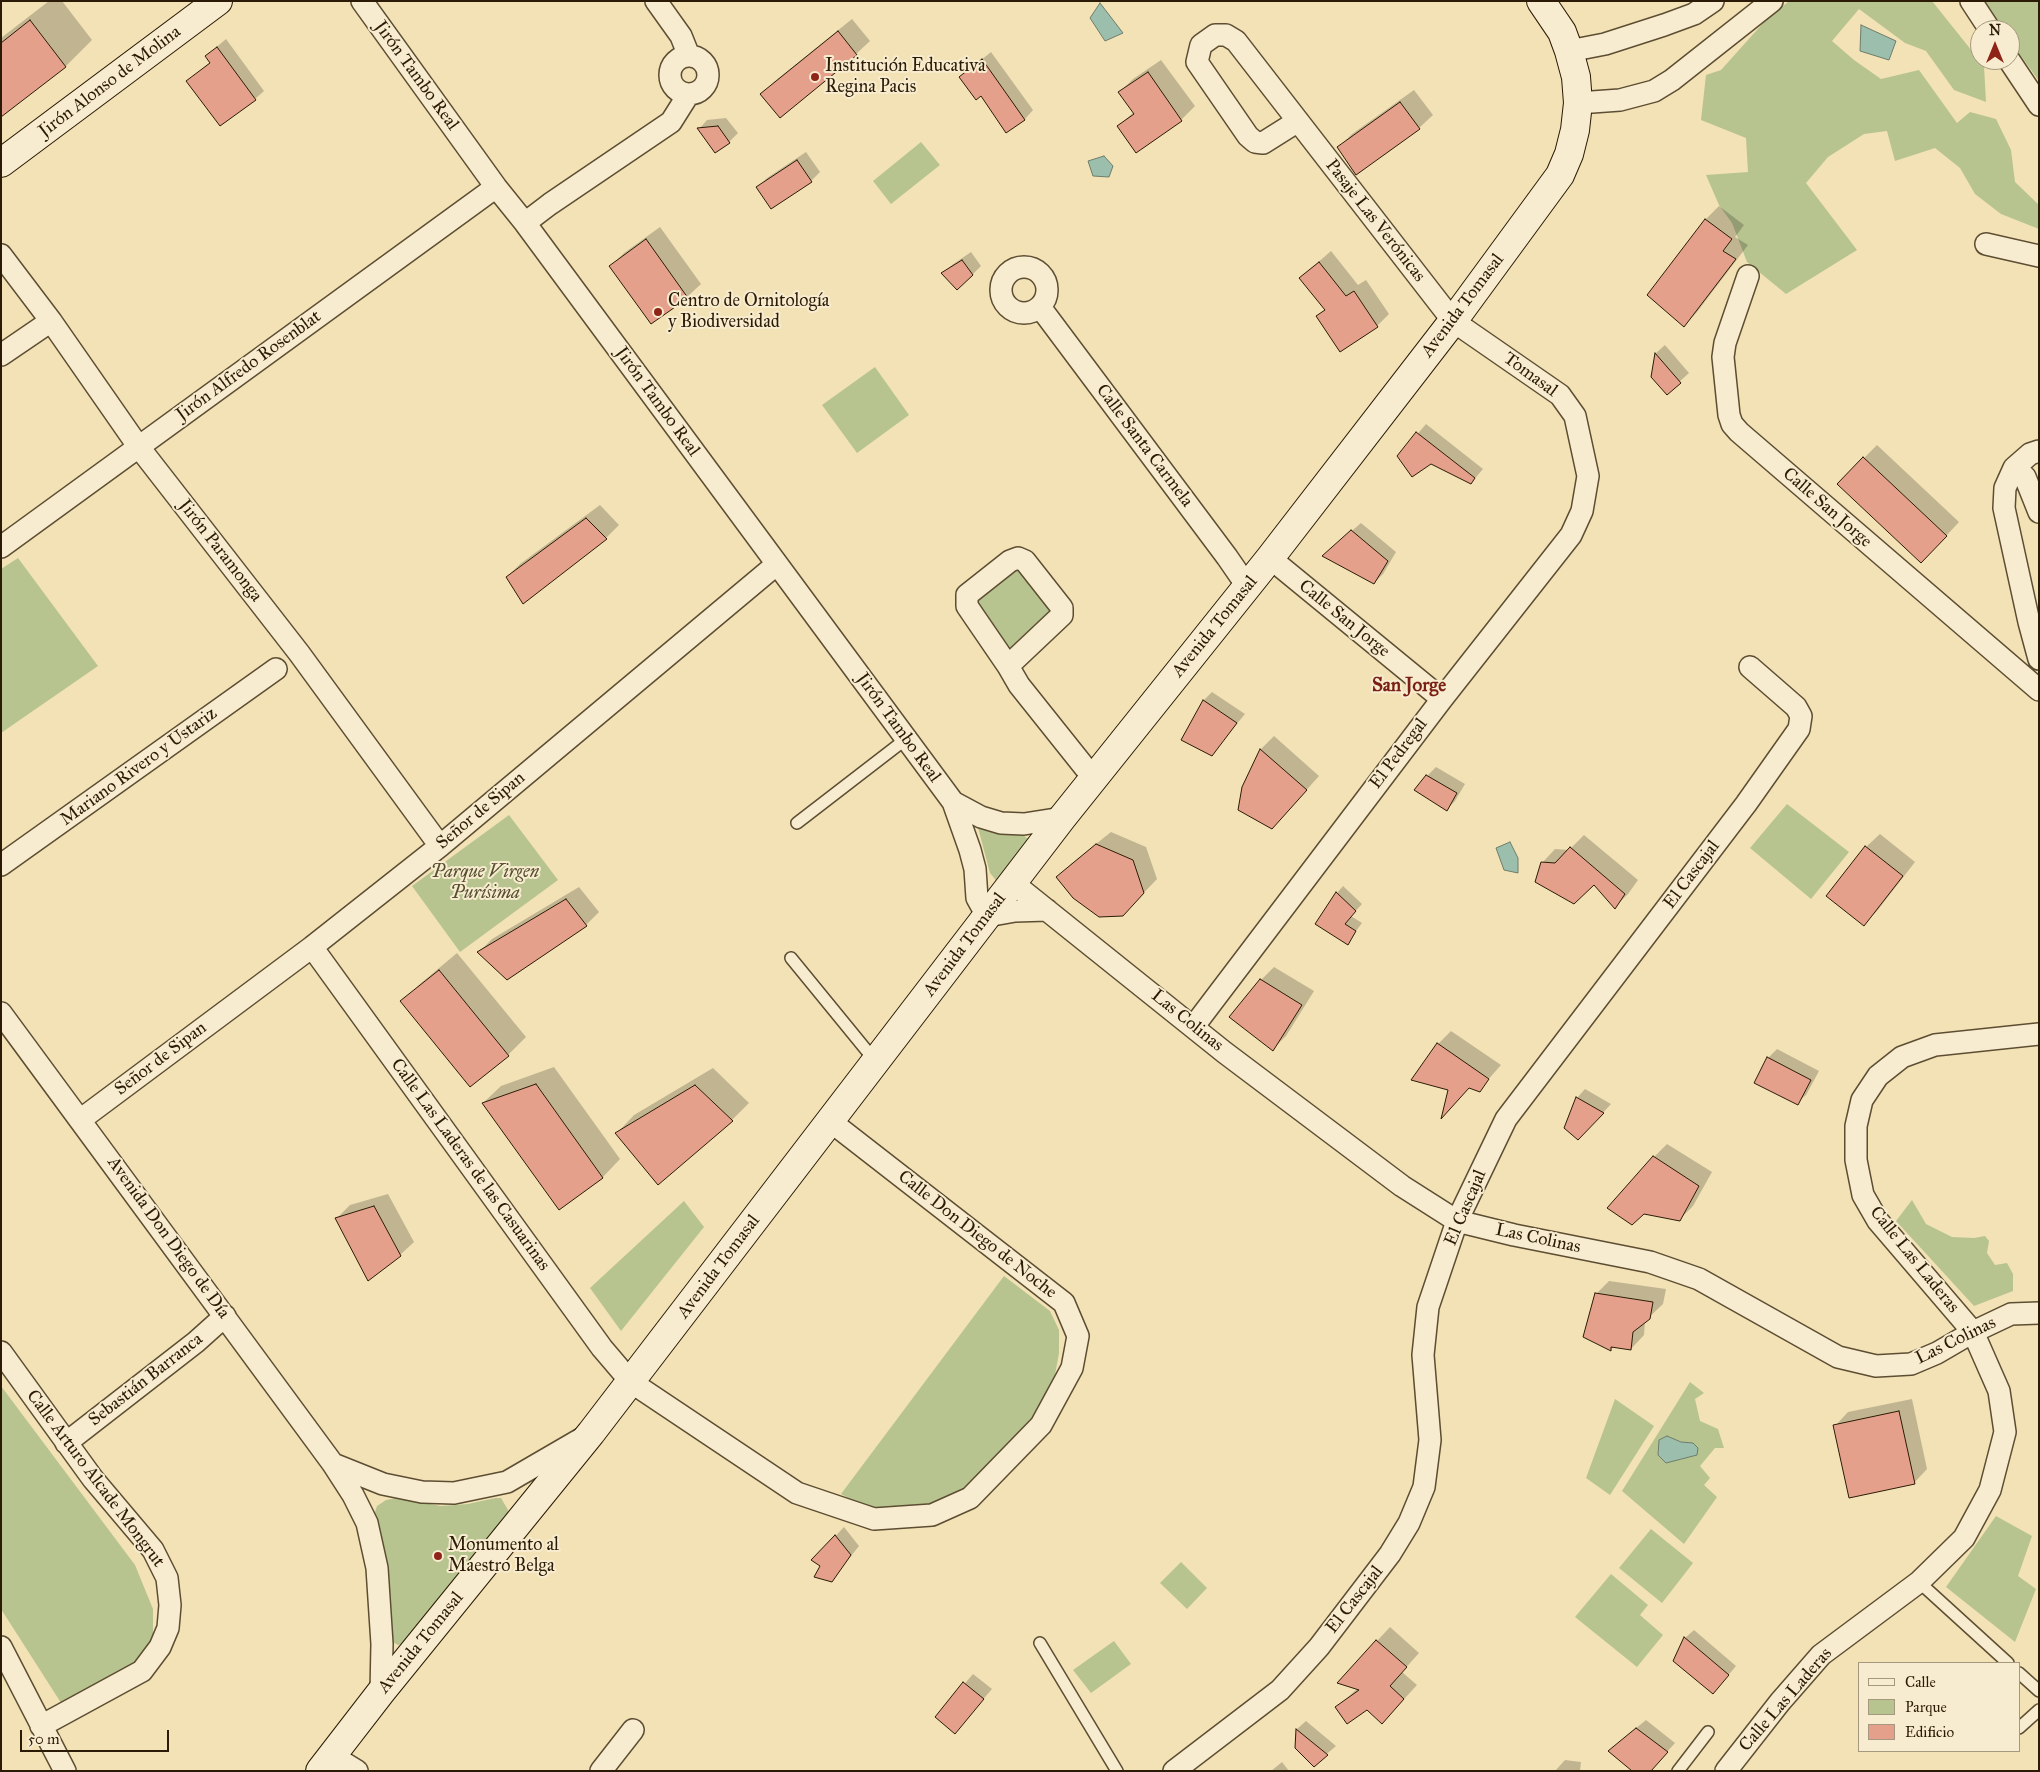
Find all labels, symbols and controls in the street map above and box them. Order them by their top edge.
street label: Jirón Tambo Real [369,17,463,135]
north arrow [1970,20,2020,70]
street label: Jirón Alonso de Molina [35,22,185,142]
text: N [1989,22,2001,39]
place label: Institución Educativa Regina Pacis [825,56,986,98]
marker: Institución Educativa Regina Pacis [809,71,821,83]
street label: Pasaje Las Verónicas [1320,155,1430,287]
street label: Avenida Tomasal [1417,250,1509,362]
place label: Centro de Ornitología y Biodiversidad [668,291,829,334]
street label: Jirón Alfredo Rosenblat [172,306,326,426]
marker: Centro de Ornitología y Biodiversidad [652,306,664,318]
street label: Jirón Tambo Real [610,343,704,461]
street label: Tomasal [1499,348,1561,402]
street label: Calle Santa Carmela [1091,380,1197,512]
street label: Calle San Jorge [1778,463,1876,553]
street label: Jirón Paramonga [173,496,267,606]
street label: Avenida Tomasal [1168,572,1262,682]
street label: Calle San Jorge [1294,576,1394,662]
street label: Jirón Tambo Real [851,669,945,787]
district label: San Jorge [1372,675,1446,697]
street label: Mariano Rivero y Ustariz [57,703,221,831]
street label: El Pedregal [1365,714,1433,794]
street label: Señor de Sipan [432,768,530,854]
street label: El Cascajal [1659,837,1725,913]
park label: Parque Virgen Purísima [431,862,539,904]
street label: Avenida Tomasal [919,889,1011,1001]
street label: Las Colinas [1147,985,1227,1057]
street label: Señor de Sipan [111,1017,211,1101]
street label: Calle Las Laderas de las Casuarinas [386,1055,554,1275]
street label: Avenida Don Diego de Día [102,1153,234,1323]
street label: Calle Don Diego de Noche [893,1166,1061,1304]
street label: El Cascajal [1440,1167,1492,1249]
street label: Calle Las Laderas [1865,1202,1963,1318]
street label: Avenida Tomasal [673,1211,765,1323]
street label: Las Colinas [1493,1219,1583,1259]
street label: Las Colinas [1912,1312,2000,1370]
street label: Sebastián Barranca [85,1329,207,1431]
street label: Calle Arturo Alcade Mongrut [21,1386,169,1572]
place label: Monumento al Maestro Belga [448,1535,559,1578]
marker: Monumento al Maestro Belga [432,1550,444,1562]
street label: El Cascajal [1322,1562,1388,1638]
street label: Avenida Tomasal [374,1588,468,1698]
street label: Calle Las Laderas [1735,1644,1837,1756]
legend [1858,1662,2020,1752]
text: Calle [1905,1673,1936,1691]
text: Parque [1905,1698,1947,1716]
scale bar [22,1720,171,1752]
text: Edificio [1905,1723,1954,1741]
text: 50 m [28,1730,60,1748]

